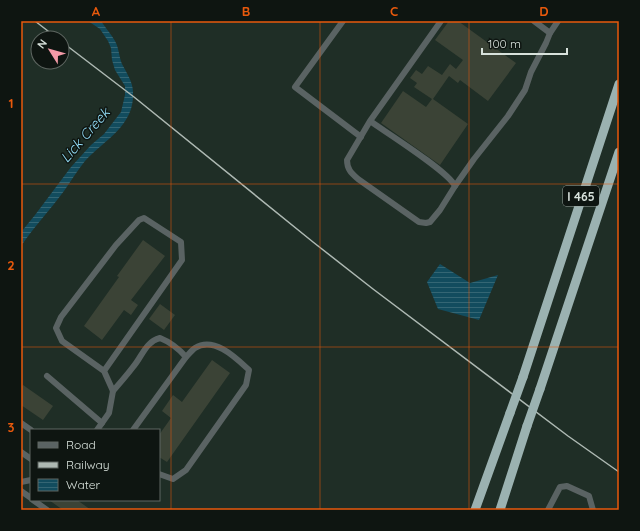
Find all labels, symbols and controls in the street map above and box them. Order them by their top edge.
text: A [92,3,101,19]
text: B [242,3,250,19]
text: C [390,3,398,19]
text: D [539,3,549,19]
north arrow [30,30,70,70]
scale bar [482,30,567,56]
text: 100 m [488,36,521,51]
text: N [34,37,50,51]
text: 1 [8,95,14,111]
water label: Lick Creek [56,103,115,166]
road number: I 465 [563,186,599,206]
text: 2 [7,257,15,273]
text: 3 [8,419,15,435]
legend [30,429,160,501]
text: Road [66,437,96,452]
text: Railway [66,457,110,472]
text: Water [66,477,101,492]

